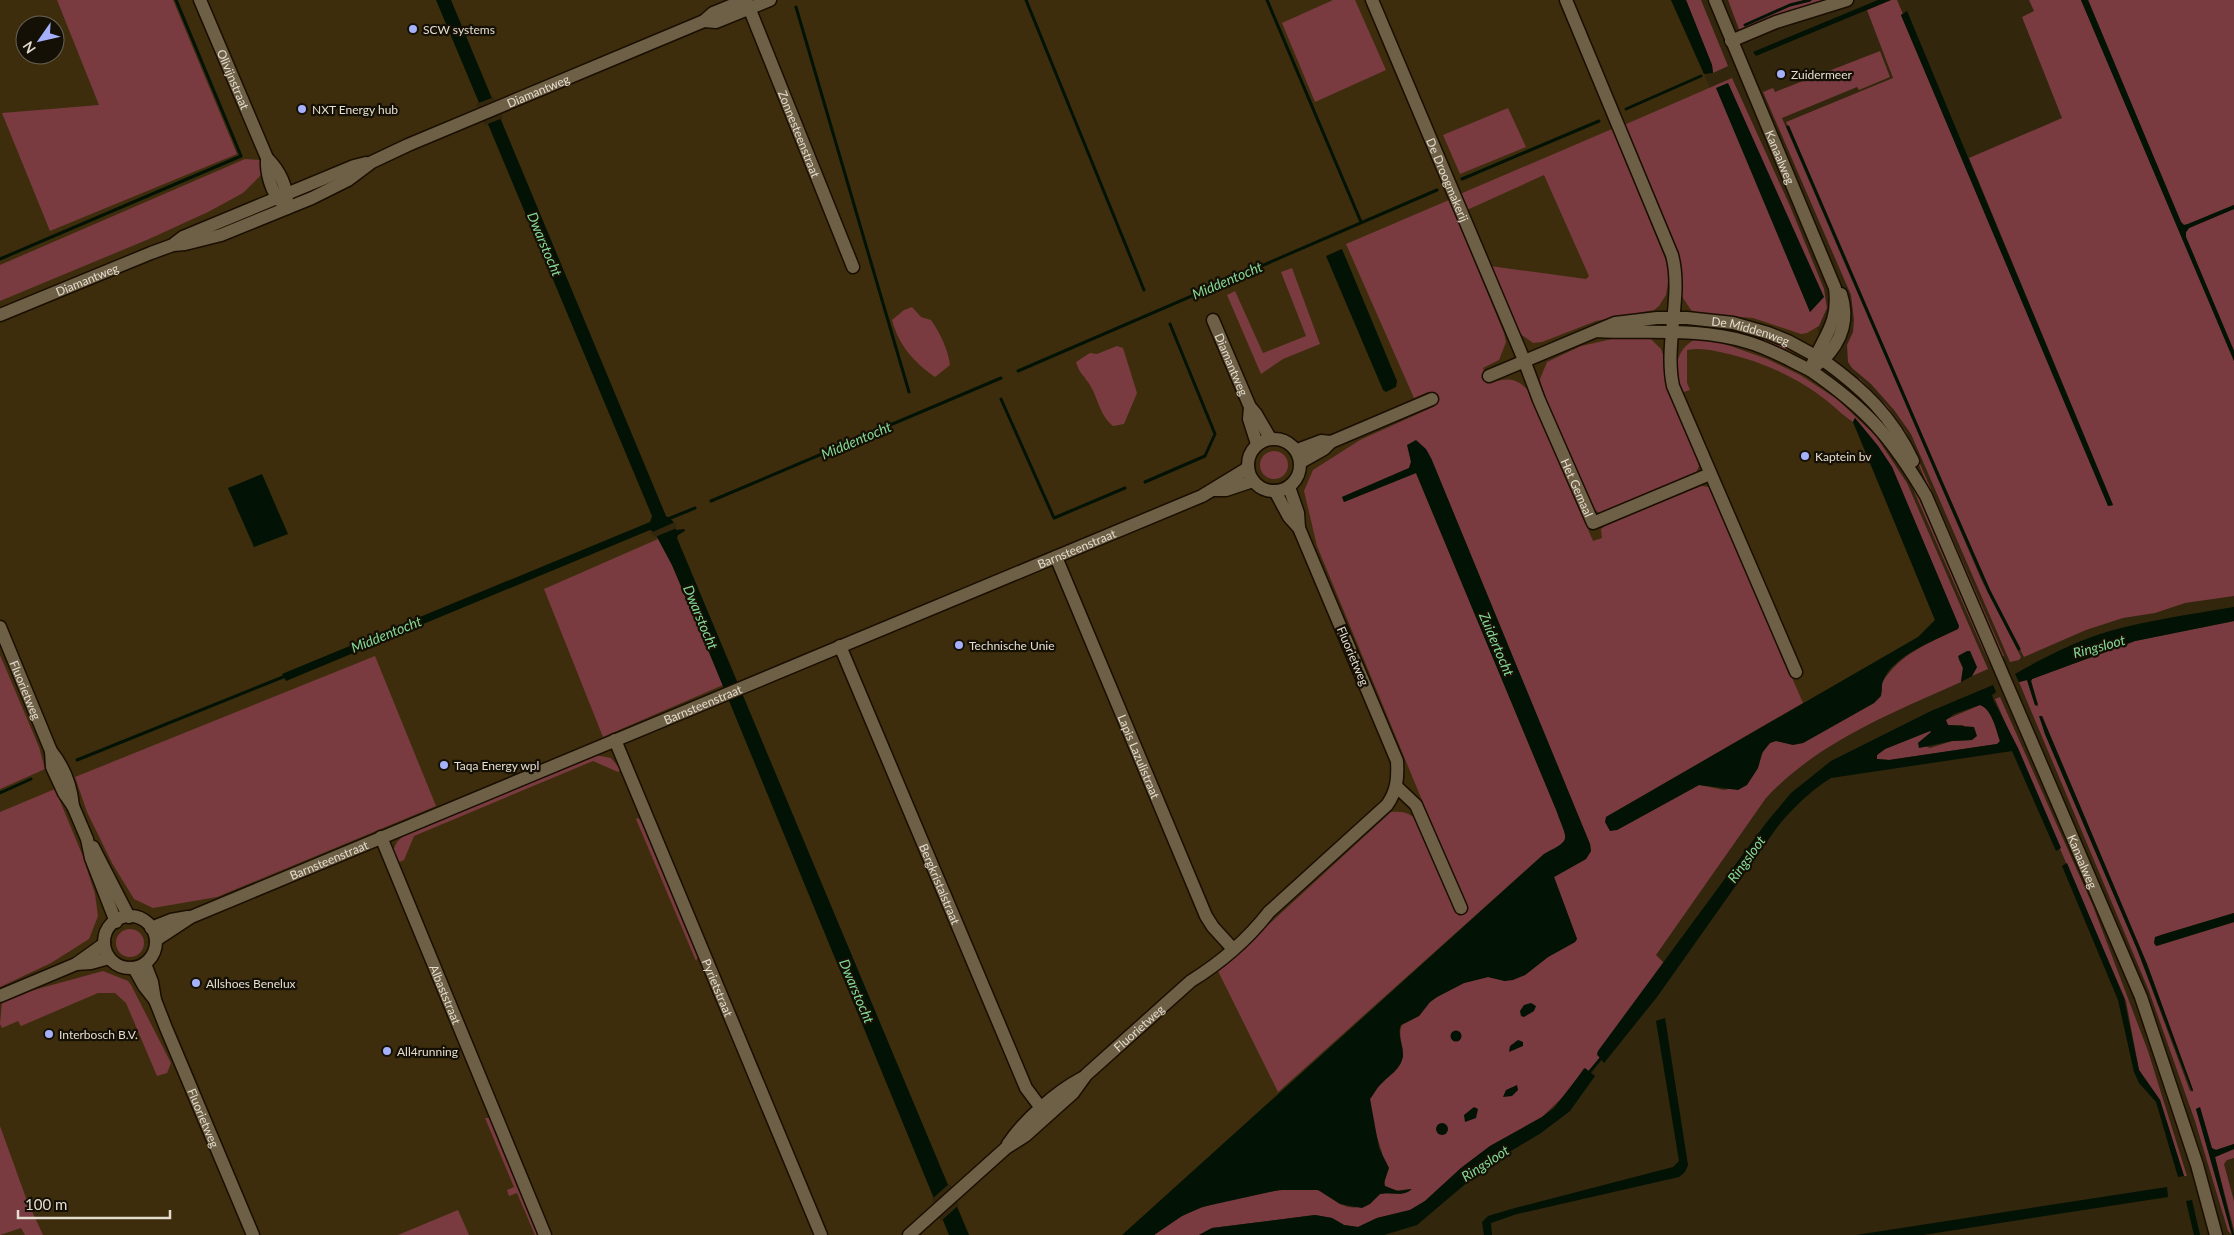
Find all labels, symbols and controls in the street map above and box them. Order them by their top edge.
north arrow [15,15,65,65]
place label: SCW systems [423,22,495,37]
marker: SCW systems [407,23,419,35]
text: N [19,38,39,57]
street label: Olivijnstraat [214,47,253,112]
place label: Zuidermeer [1791,67,1852,82]
marker: Zuidermeer [1775,68,1787,80]
street label: Diamantweg [504,71,572,110]
street label: Zonnesteenstraat [775,88,824,180]
place label: NXT Energy hub [312,102,398,117]
marker: NXT Energy hub [296,103,308,115]
street label: Kanaalweg [1762,128,1798,186]
street label: De Droogmakerij [1424,135,1472,224]
water label: Dwarstocht [524,209,566,279]
water label: Middentocht [1189,258,1265,302]
street label: Diamantweg [53,260,121,299]
street label: De Middenweg [1711,313,1792,348]
street label: Diamantweg [1212,331,1252,398]
water label: Middentocht [818,418,894,462]
place label: Kaptein bv [1815,449,1872,464]
marker: Kaptein bv [1799,450,1811,462]
street label: Het Gemaal [1558,456,1597,519]
street label: Barnsteenstraat [1035,525,1119,571]
water label: Dwarstocht [680,582,722,652]
water label: Zuidertocht [1476,609,1518,679]
water label: Middentocht [348,612,424,656]
street label: Fluorietweg [1334,624,1372,688]
water label: Ringsloot [2071,631,2127,661]
place label: Technische Unie [969,638,1055,653]
marker: Technische Unie [953,639,965,651]
street label: Fluorietweg [7,658,45,722]
street label: Barnsteenstraat [661,681,745,727]
street label: Lapis Lazulistraat [1115,712,1164,801]
place label: Taqa Energy wpl [454,758,539,773]
marker: Taqa Energy wpl [438,759,450,771]
water label: Ringsloot [1723,832,1769,886]
street label: Kanaalweg [2065,832,2101,891]
street label: Barnsteenstraat [287,836,371,883]
street label: Bergkristalstraat [916,841,964,927]
street label: Pyrietstraat [699,956,737,1019]
water label: Dwarstocht [836,956,878,1026]
street label: Albaststraat [427,962,465,1027]
place label: Allshoes Benelux [206,976,296,991]
marker: Allshoes Benelux [190,977,202,989]
street label: Fluorietweg [1110,1001,1167,1054]
place label: Interbosch B.V. [59,1027,138,1042]
marker: Interbosch B.V. [43,1028,55,1040]
place label: All4running [397,1044,458,1059]
marker: All4running [381,1045,393,1057]
street label: Fluorietweg [185,1086,223,1150]
water label: Ringsloot [1458,1141,1512,1185]
scale bar [18,1188,170,1220]
text: 100 m [25,1195,67,1213]

